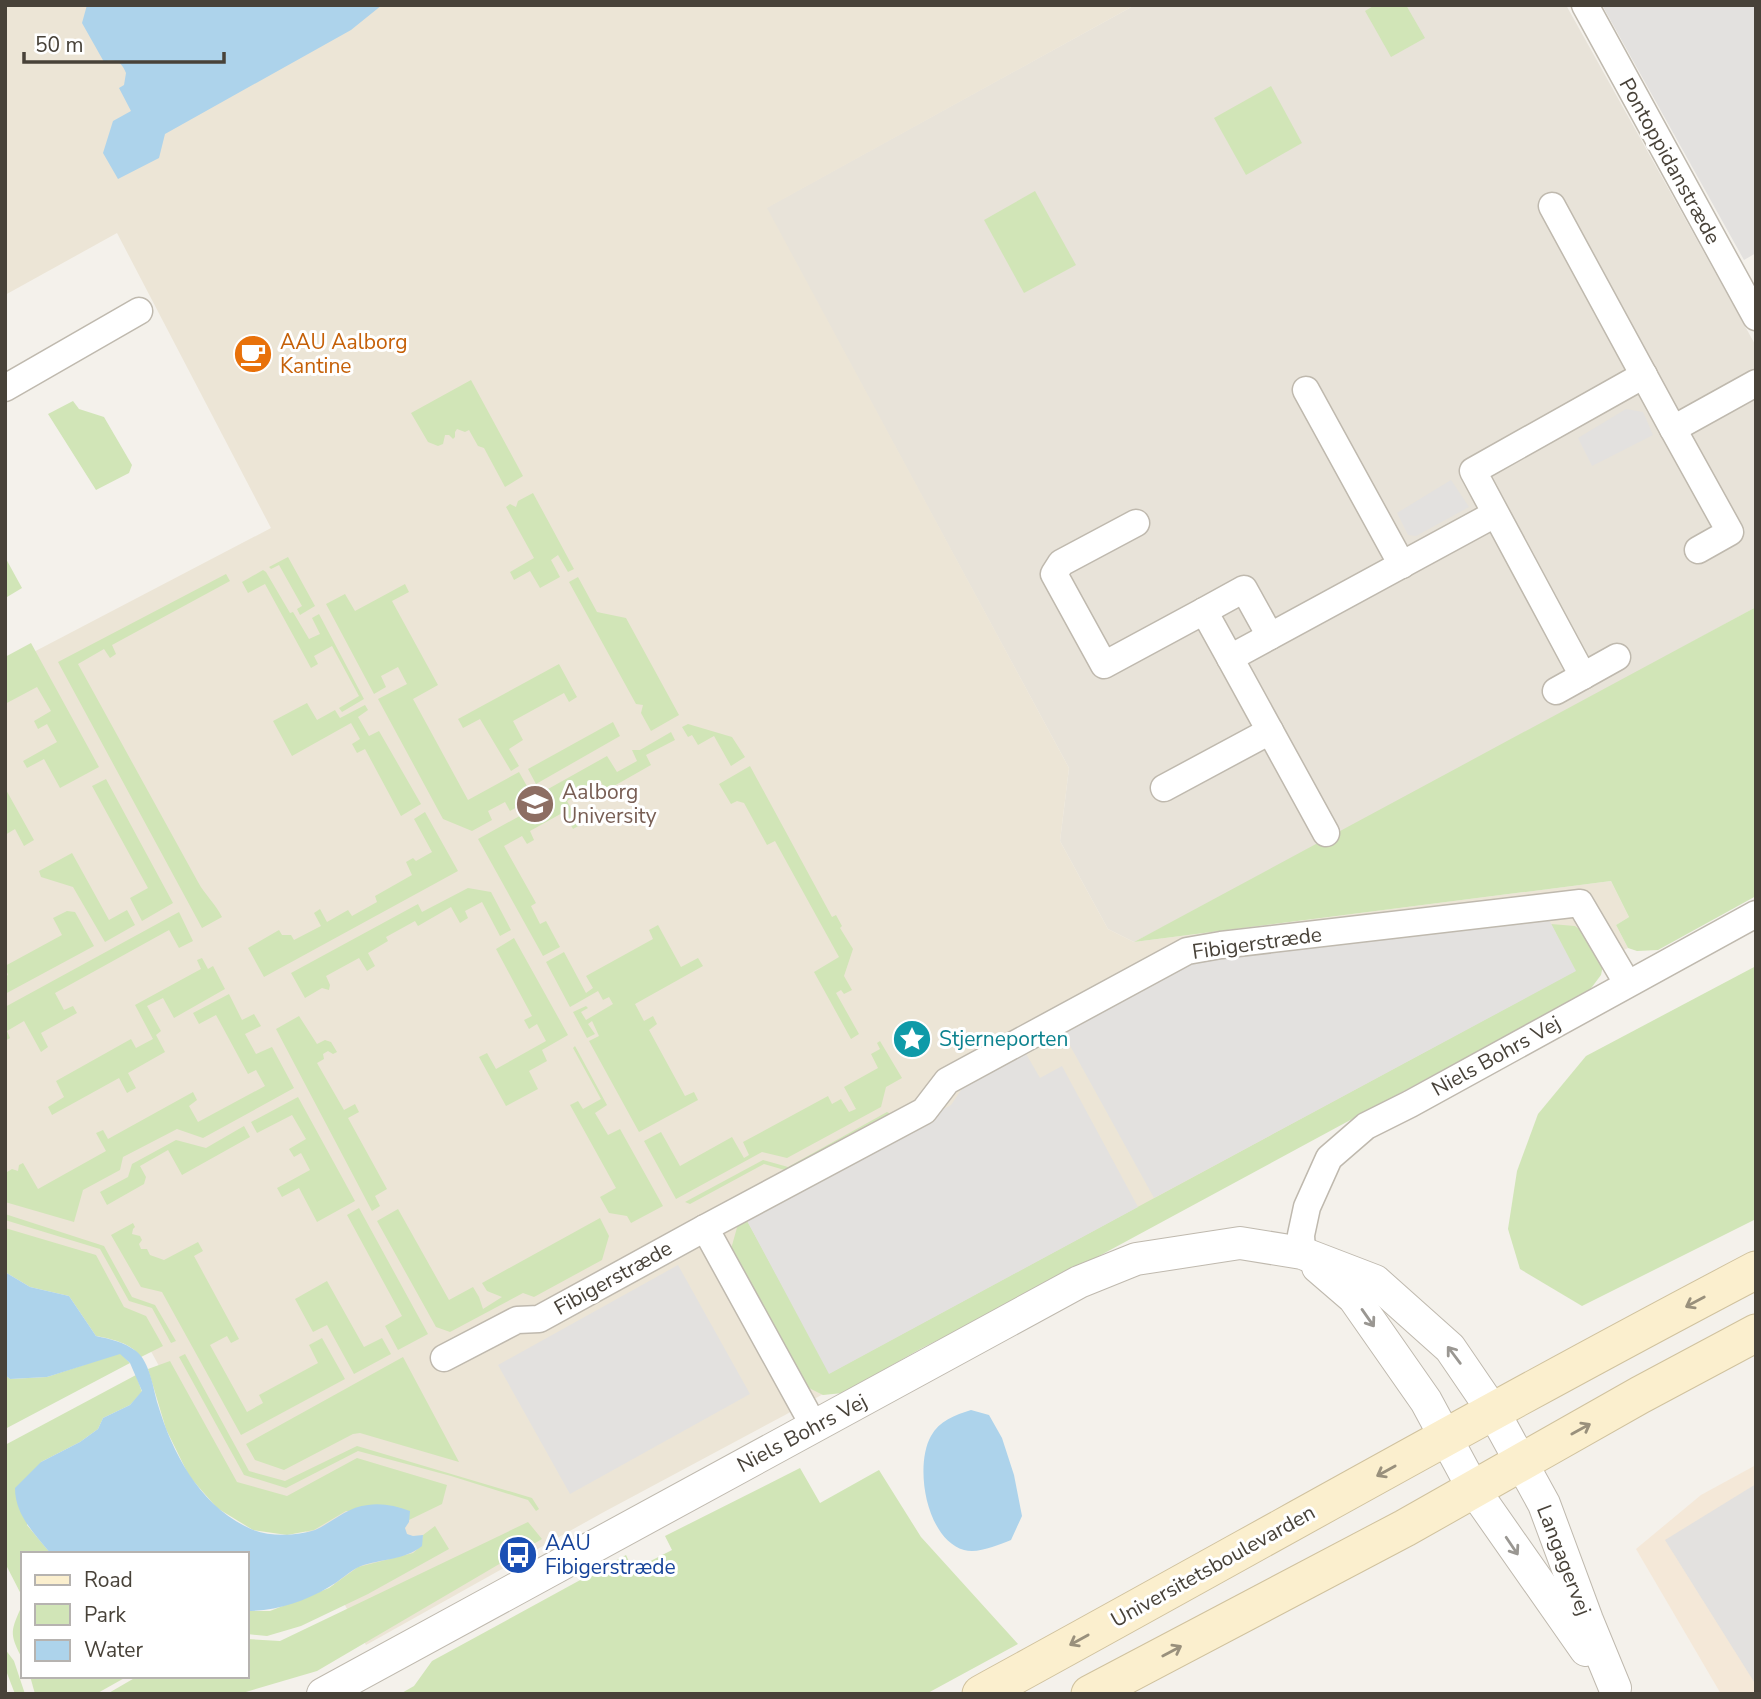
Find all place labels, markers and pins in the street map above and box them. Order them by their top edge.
place label: AAU Aalborg Kantine [280,328,407,380]
cafe icon: AAU Aalborg Kantine [232,333,274,375]
place label: Aalborg University [562,778,657,830]
school or university icon: Aalborg University [514,783,556,825]
place icon: Stjerneporten [891,1018,933,1060]
place label: Stjerneporten [939,1025,1068,1053]
place label: AAU Fibigerstræde [545,1529,676,1581]
bus stop icon: AAU Fibigerstræde [497,1534,539,1576]

